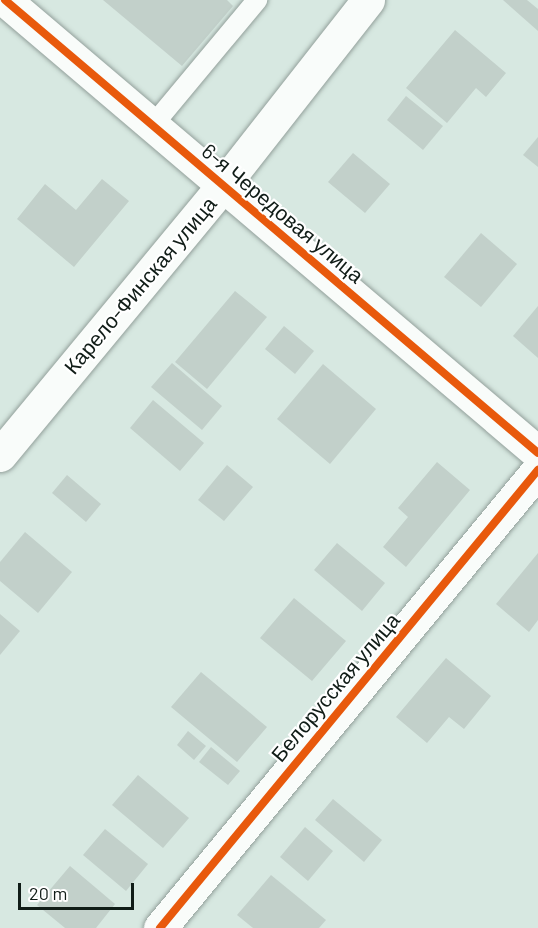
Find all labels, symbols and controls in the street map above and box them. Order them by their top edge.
street label: 6-я Чередовая улица [197,138,369,288]
street label: Карело-Финская улица [59,191,221,379]
street label: Белорусская улица [265,608,405,766]
scale bar [21,871,136,909]
text: 20 m [29,882,67,904]

